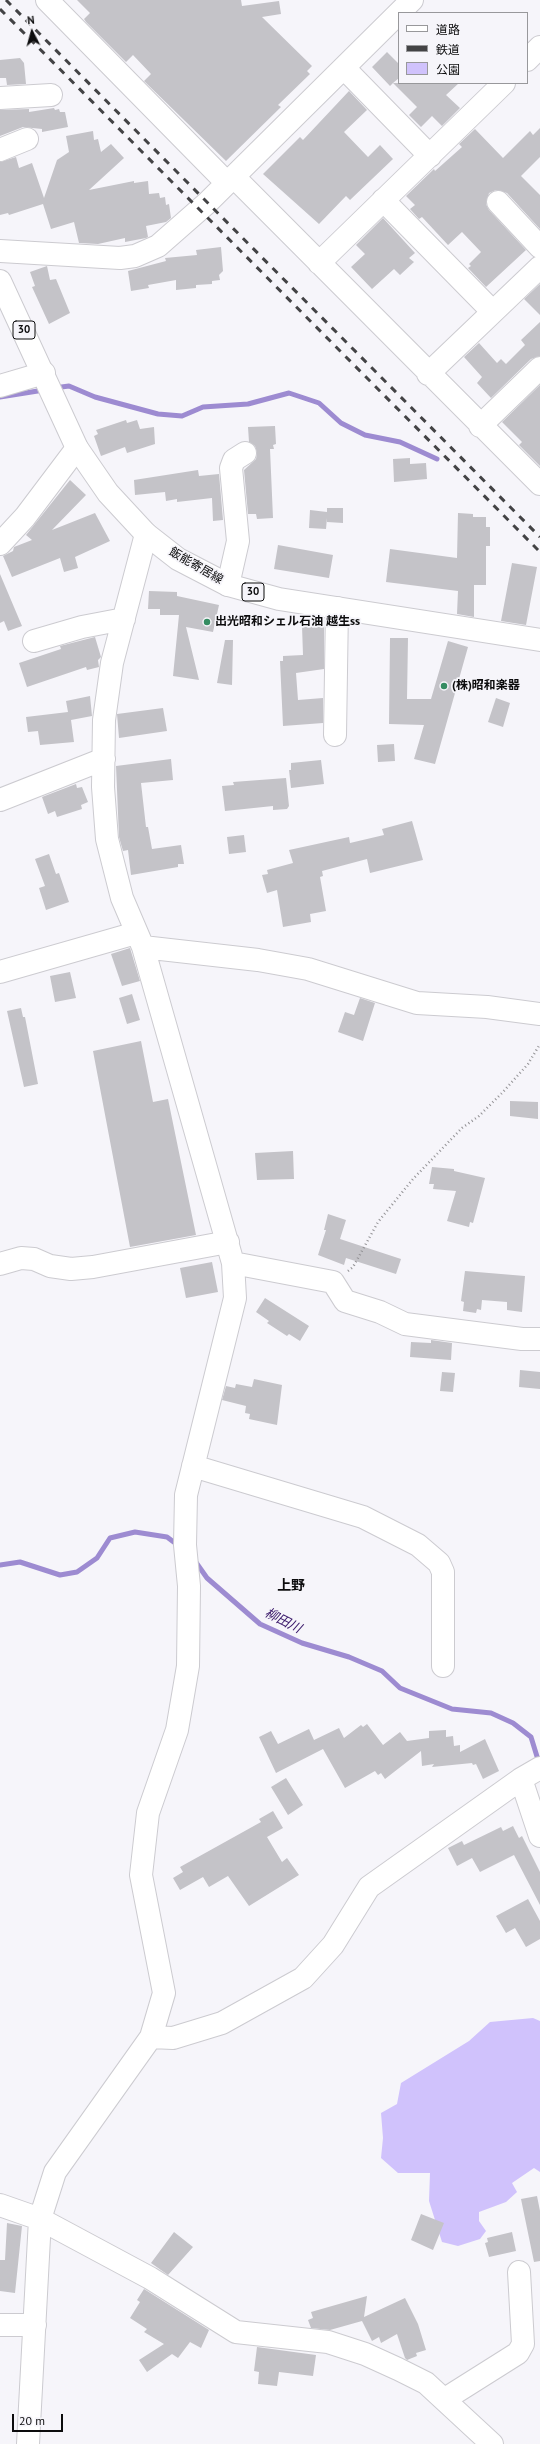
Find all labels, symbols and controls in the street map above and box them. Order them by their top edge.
north arrow [12,12,52,52]
legend [398,12,528,84]
text: N [26,13,35,27]
text: 道路 [436,22,460,37]
text: 鉄道 [436,42,460,57]
text: 公園 [436,62,460,77]
road number: 30 [13,321,35,339]
street label: 飯能寄居線 [166,545,226,587]
road number: 30 [242,583,264,601]
place label: 出光昭和シェル石油 越生ss [215,615,360,629]
marker: 出光昭和シェル石油 越生ss [202,617,212,627]
place label: (株)昭和楽器 [452,679,520,693]
marker: (株)昭和楽器 [439,681,449,691]
district label: 上野 [277,1578,305,1594]
water label: 柳田川 [262,1605,304,1637]
scale bar [14,2406,65,2432]
text: 20 m [19,2413,45,2428]

